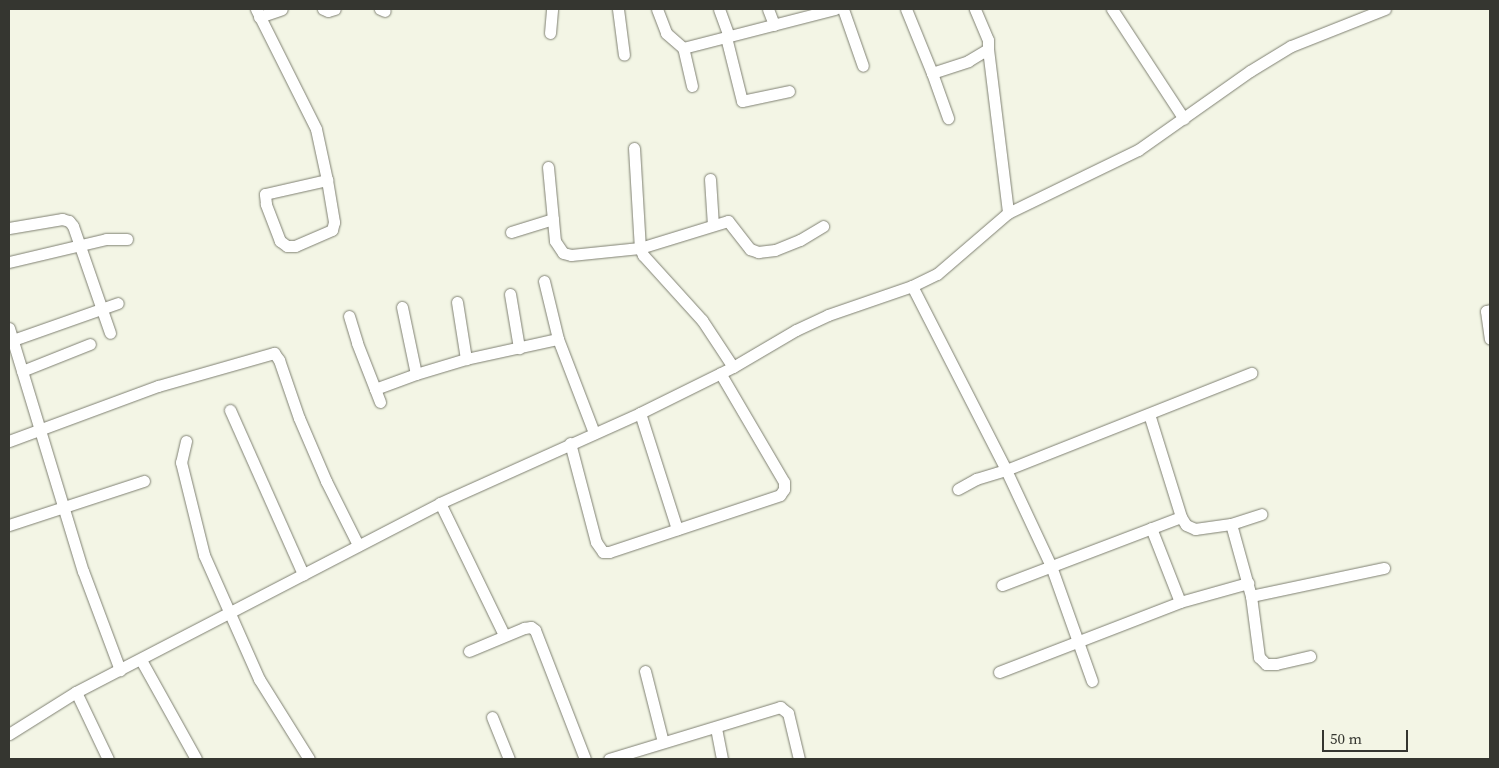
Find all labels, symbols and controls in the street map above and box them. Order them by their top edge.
scale bar [1324,720,1410,752]
text: 50 m [1330,728,1362,749]

